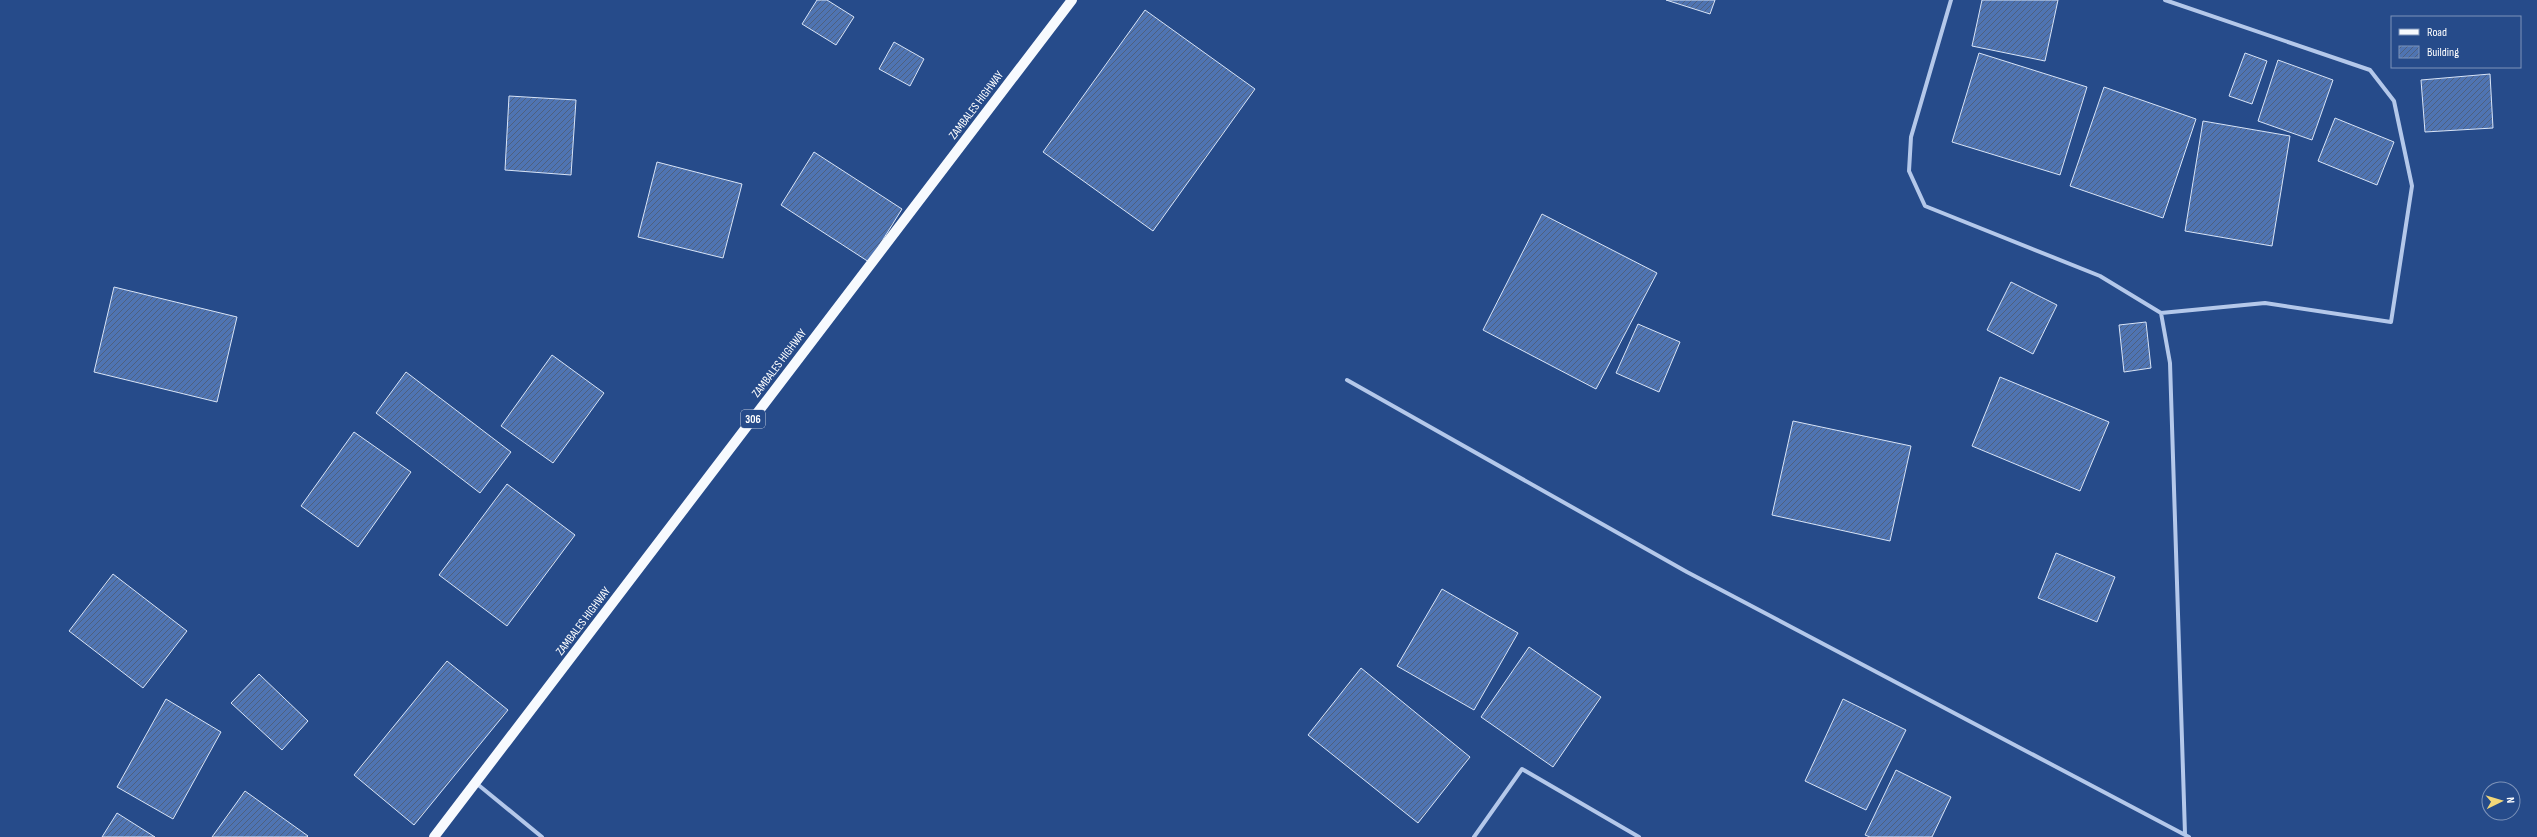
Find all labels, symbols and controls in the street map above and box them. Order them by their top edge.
legend [2391,16,2521,68]
text: Road [2427,25,2447,40]
text: Building [2427,45,2459,60]
street label: ZAMBALES HIGHWAY [946,68,1007,143]
street label: ZAMBALES HIGHWAY [749,326,810,401]
road number: 306 [741,410,765,428]
street label: ZAMBALES HIGHWAY [553,584,614,659]
north arrow [2481,781,2521,821]
text: N [2504,797,2517,804]

